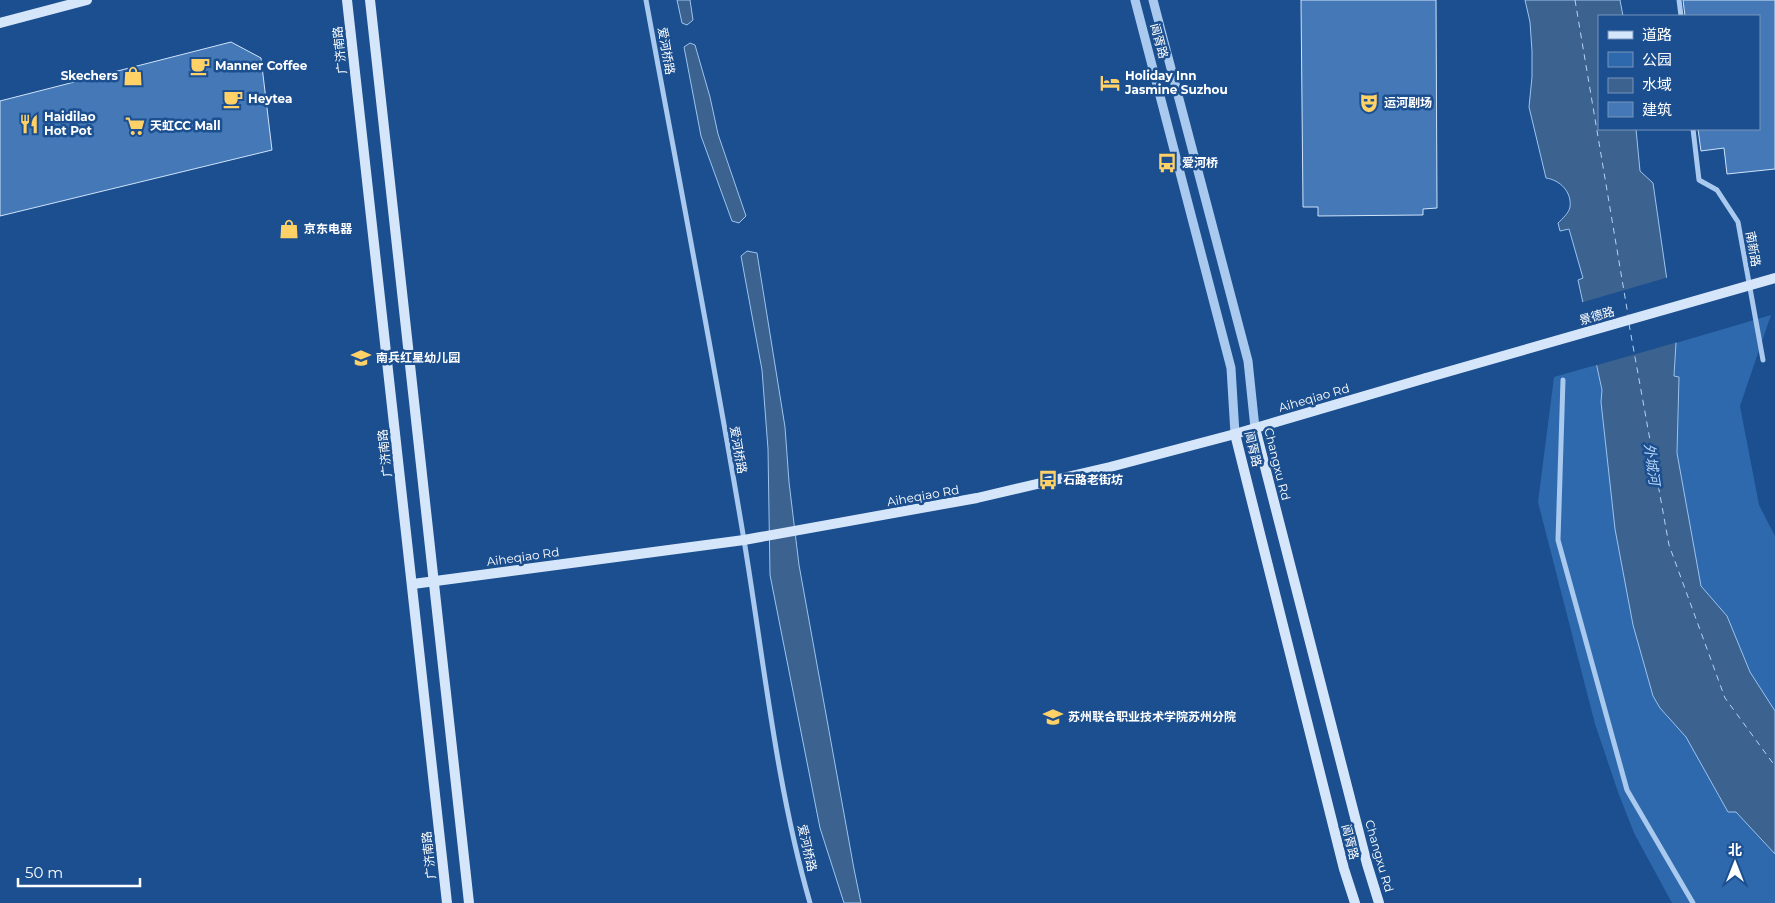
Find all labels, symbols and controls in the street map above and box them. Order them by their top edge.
legend [1598,15,1760,130]
street label: 阊胥路 [1148,22,1171,60]
street label: 广济南路 [330,25,349,75]
text: 道路 [1642,25,1672,44]
street label: 爱河桥路 [655,26,678,76]
text: 公园 [1642,50,1672,69]
cafe icon: Manner Coffee [189,55,211,77]
place label: Manner Coffee [215,58,308,73]
shop icon: Skechers [122,65,144,87]
place label: Skechers [61,68,119,83]
place label: Holiday Inn Jasmine Suzhou [1124,68,1228,97]
hotel icon: Holiday Inn Jasmine Suzhou [1099,72,1121,94]
text: 水域 [1642,75,1672,94]
cafe icon: Heytea [222,88,244,110]
place label: Heytea [248,91,292,106]
theatre icon: 运河剧场 [1358,92,1380,114]
place label: 运河剧场 [1384,95,1432,110]
text: 建筑 [1642,100,1672,119]
place label: Haidilao Hot Pot [44,109,96,138]
restaurant icon: Haidilao Hot Pot [18,113,40,135]
supermarket icon: 天虹CC Mall [124,115,146,137]
place label: 天虹CC Mall [150,118,221,133]
bus stop icon: 爱河桥 [1156,152,1178,174]
place label: 爱河桥 [1182,155,1218,170]
shop icon: 京东电器 [278,218,300,240]
place label: 京东电器 [304,221,353,236]
street label: 南新路 [1743,230,1764,268]
street label: 景德路 [1577,303,1616,328]
school or university icon: 南兵红星幼儿园 [350,347,372,369]
place label: 南兵红星幼儿园 [376,350,460,365]
street label: Aiheqiao Rd [1277,380,1351,415]
street label: 爱河桥路 [727,425,750,475]
street label: Changxu Rd [1261,426,1294,502]
street label: 广济南路 [375,428,394,478]
street label: 阊胥路 [1242,430,1265,468]
water label: 外城河 [1640,442,1664,489]
bus stop icon: 石路老街坊 [1037,469,1059,491]
place label: 石路老街坊 [1063,472,1123,487]
street label: Aiheqiao Rd [886,482,960,509]
street label: Aiheqiao Rd [486,544,560,569]
school or university icon: 苏州联合职业技术学院苏州分院 [1042,706,1064,728]
place label: 苏州联合职业技术学院苏州分院 [1068,709,1236,724]
street label: Changxu Rd [1362,818,1397,894]
street label: 爱河桥路 [795,823,820,873]
street label: 阊胥路 [1339,823,1362,861]
street label: 广济南路 [419,830,438,880]
north arrow [1710,838,1760,888]
text: 北 [1728,841,1742,859]
scale bar [18,856,140,888]
text: 50 m [25,863,63,882]

